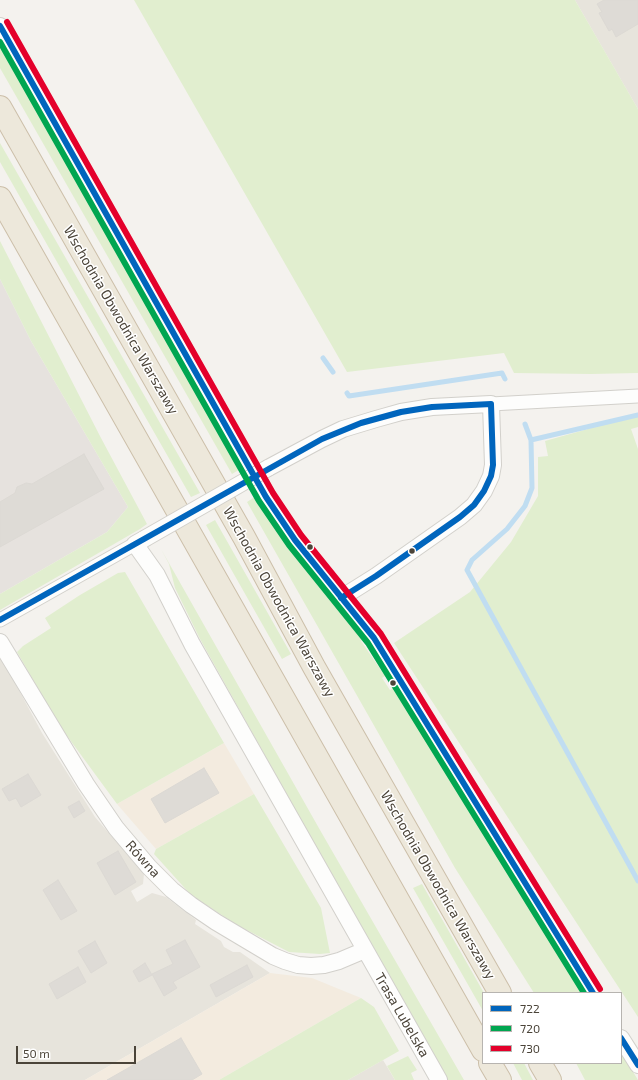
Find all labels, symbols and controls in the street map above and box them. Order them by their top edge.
street label: Wschodnia Obwodnica Warszawy [60,223,182,417]
street label: Wschodnia Obwodnica Warszawy [220,504,338,700]
unlabelled marker [305,542,315,552]
unlabelled marker [407,546,417,556]
unlabelled marker [388,678,398,688]
street label: Wschodnia Obwodnica Warszawy [377,788,499,982]
street label: Równa [122,837,164,881]
street label: Trasa Lubelska [371,970,433,1060]
legend [482,992,622,1064]
text: 722 [520,1001,540,1015]
text: 720 [520,1021,540,1035]
scale bar [18,1038,138,1064]
text: 730 [520,1041,540,1055]
text: 50 m [23,1046,50,1060]

